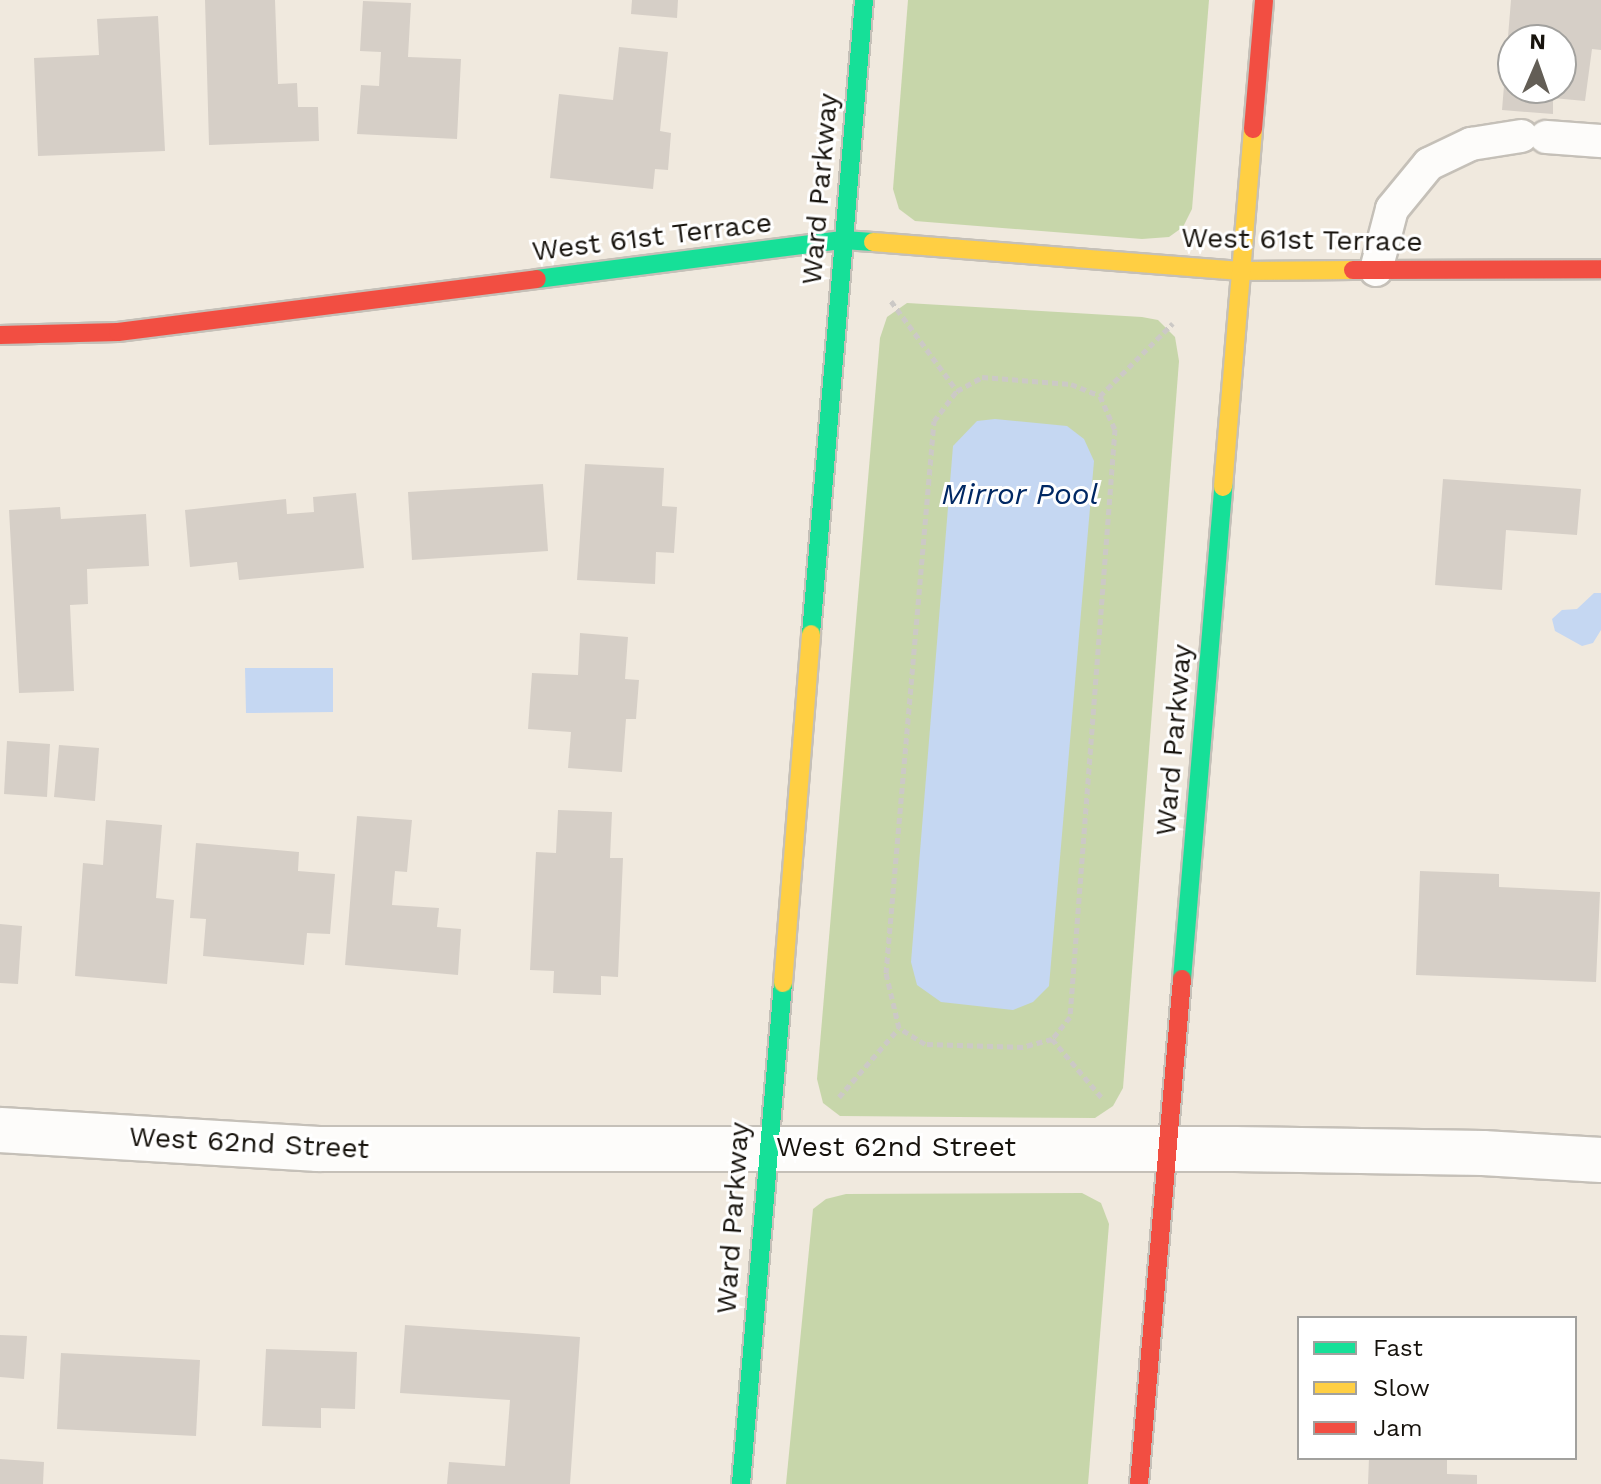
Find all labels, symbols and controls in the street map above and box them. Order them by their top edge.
north arrow [1497,24,1577,104]
text: N [1529,29,1546,54]
street label: Ward Parkway [795,92,845,286]
street label: West 61st Terrace [530,206,774,268]
street label: West 61st Terrace [1181,221,1423,259]
water label: Mirror Pool [941,476,1099,512]
street label: Ward Parkway [1149,643,1199,837]
street label: West 62nd Street [128,1120,370,1166]
street label: Ward Parkway [710,1121,756,1315]
street label: West 62nd Street [776,1130,1016,1164]
legend [1297,1316,1577,1460]
text: Fast [1373,1334,1423,1362]
text: Slow [1373,1374,1430,1402]
text: Jam [1373,1414,1423,1442]

